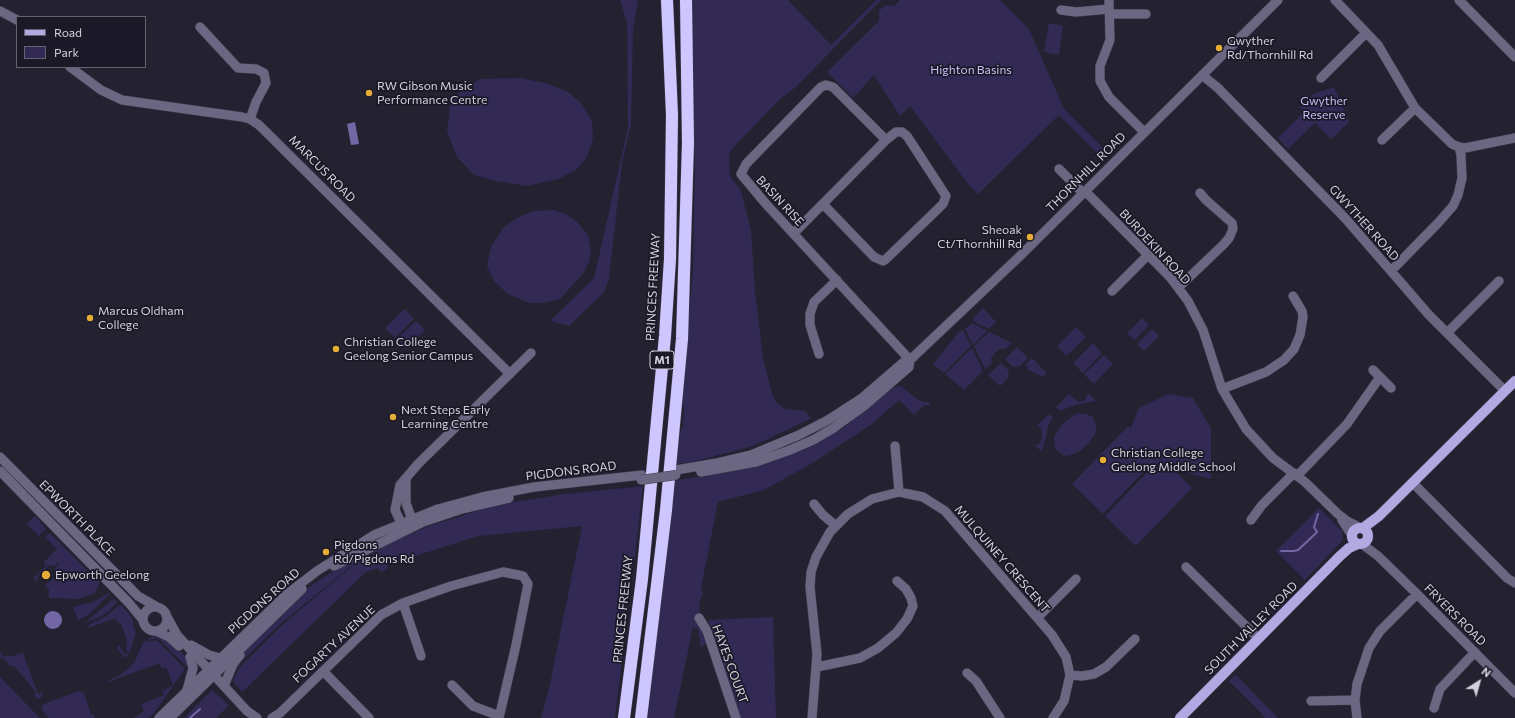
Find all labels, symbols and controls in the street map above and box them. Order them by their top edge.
legend [16,16,146,68]
text: Road [54,25,82,39]
place label: Gwyther Rd/Thornhill Rd [1227,34,1313,62]
marker: Gwyther Rd/Thornhill Rd [1214,43,1224,53]
text: Park [54,45,79,59]
park label: Highton Basins [930,63,1012,77]
place label: RW Gibson Music Performance Centre [377,79,487,107]
marker: RW Gibson Music Performance Centre [364,88,374,98]
park label: Gwyther Reserve [1300,94,1348,122]
street label: THORNHILL ROAD [1043,129,1129,215]
street label: MARCUS ROAD [286,133,358,205]
street label: BASIN RISE [753,173,807,229]
street label: GWYTHER ROAD [1326,182,1402,264]
street label: BURDEKIN ROAD [1116,206,1194,288]
place label: Sheoak Ct/Thornhill Rd [937,223,1022,251]
marker: Sheoak Ct/Thornhill Rd [1025,232,1035,242]
street label: PRINCES FREEWAY [643,233,663,341]
place label: Marcus Oldham College [98,304,184,332]
marker: Marcus Oldham College [85,313,95,323]
place label: Christian College Geelong Senior Campus [344,335,473,363]
marker: Christian College Geelong Senior Campus [331,344,341,354]
road number: M1 [650,351,674,369]
place label: Next Steps Early Learning Centre [401,403,490,431]
marker: Next Steps Early Learning Centre [388,412,398,422]
place label: Christian College Geelong Middle School [1111,446,1236,474]
marker: Christian College Geelong Middle School [1098,455,1108,465]
street label: PIGDONS ROAD [525,458,617,484]
street label: EPWORTH PLACE [36,477,118,559]
street label: MULQUINEY CRESCENT [951,502,1053,616]
place label: Pigdons Rd/Pigdons Rd [334,538,414,566]
marker: Pigdons Rd/Pigdons Rd [321,547,331,557]
street label: PRINCES FREEWAY [610,554,636,664]
street label: PIGDONS ROAD [225,565,303,637]
place label: Epworth Geelong [55,568,150,582]
marker: Epworth Geelong [40,569,52,581]
street label: SOUTH VALLEY ROAD [1201,578,1301,678]
street label: FRYERS ROAD [1421,581,1489,649]
street label: FOGARTY AVENUE [290,602,378,686]
street label: HAYES COURT [709,623,751,705]
north arrow [1459,662,1499,702]
text: N [1479,664,1494,680]

